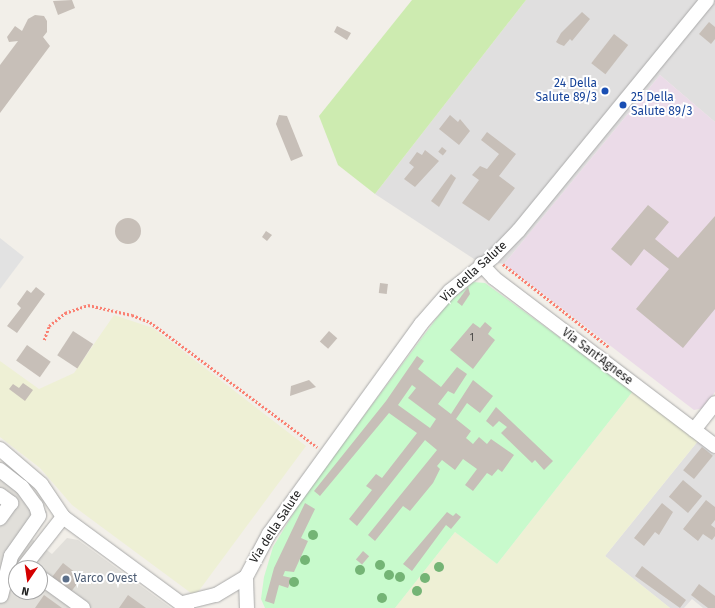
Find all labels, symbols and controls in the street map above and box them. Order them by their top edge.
place label: 24 Della Salute 89/3 [536,77,597,105]
marker: 24 Della Salute 89/3 [600,86,610,96]
place label: 25 Della Salute 89/3 [631,91,692,119]
marker: 25 Della Salute 89/3 [618,100,628,110]
street label: Via della Salute [438,238,510,306]
street label: Via Sant'Agnese [559,326,635,388]
house number: 1 [470,333,474,345]
street label: Via della Salute [247,488,305,566]
north arrow [8,560,48,600]
place label: Varco Ovest [74,572,137,586]
marker: Varco Ovest [61,574,71,584]
text: N [20,584,30,598]

